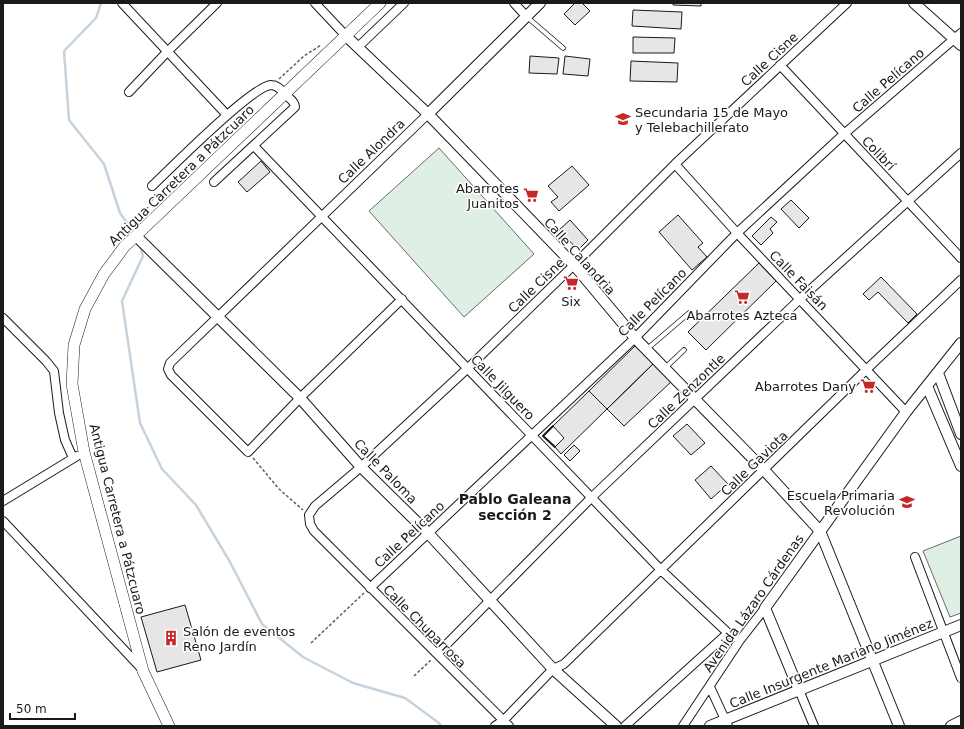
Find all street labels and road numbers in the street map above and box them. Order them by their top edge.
street label: Calle Cisne [738,29,801,89]
street label: Calle Pelícano [849,45,927,116]
street label: Antigua Carretera a Pátzcuaro [106,102,257,249]
street label: Calle Alondra [335,116,408,187]
street label: Colibrí [859,133,899,174]
street label: Calle Calandria [541,215,618,298]
street label: Calle Faisán [766,247,831,313]
street label: Calle Cisne [505,255,567,316]
street label: Calle Pelícano [615,265,690,340]
street label: Calle Zenzontle [645,351,728,432]
street label: Calle Jilguero [468,352,538,423]
street label: Antigua Carretera a Pátzcuaro [87,422,148,616]
street label: Calle Gaviota [718,428,791,499]
street label: Calle Paloma [351,436,420,507]
street label: Calle Pelícano [371,498,448,571]
street label: Avenida Lázaro Cárdenas [700,531,807,675]
street label: Calle Chuparrosa [380,582,469,671]
street label: Calle Insurgente Mariano Jiménez [727,616,935,711]

